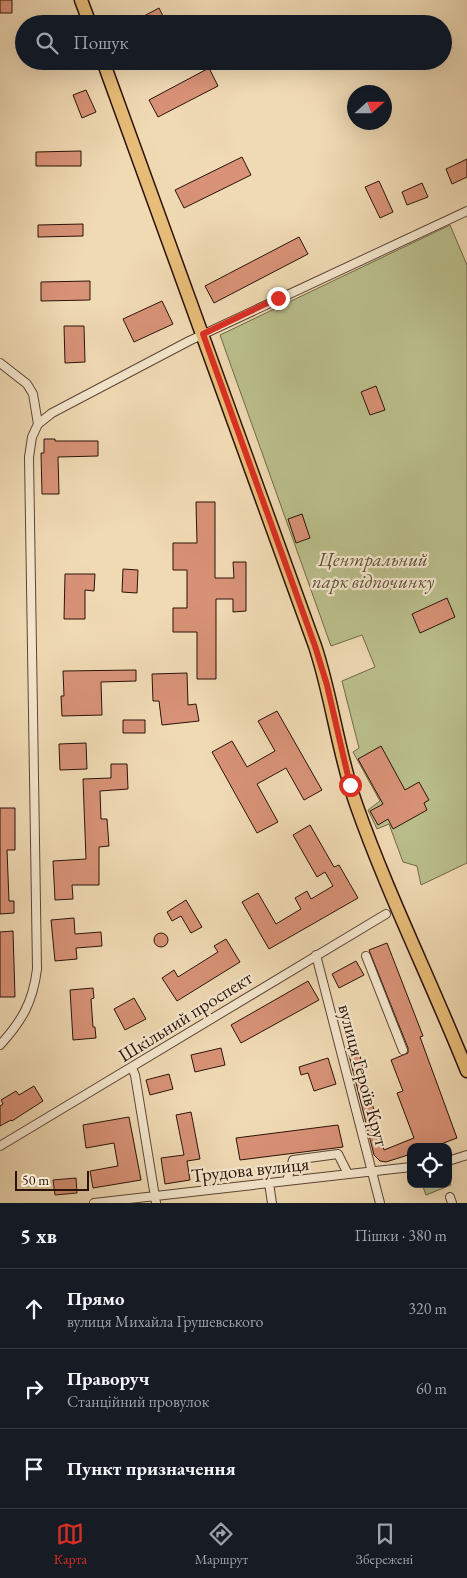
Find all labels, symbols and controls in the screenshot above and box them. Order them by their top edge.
search box [15,15,452,70]
icon: search [33,29,61,57]
text: Пошук [73,30,129,55]
north arrow [347,85,392,130]
route end [267,287,290,310]
park label: Центральний парк відпочинку [312,547,435,594]
route start [339,774,362,797]
street label: Шкільний проспект [113,965,257,1068]
street label: вулиця Героїв Крут [333,1001,395,1149]
map controls [407,1143,452,1188]
button: locate [407,1143,452,1188]
street label: Трудова вулиця [190,1151,311,1188]
scale bar [15,1168,89,1191]
text: 50 m [22,1171,49,1189]
text: 5 хв [20,1222,57,1249]
text: Пішки · 380 m [354,1225,447,1246]
text: Прямо [67,1286,125,1311]
icon: ahead [20,1295,48,1323]
text: 320 m [408,1298,447,1319]
text: вулиця Михайла Грушевського [67,1311,264,1332]
text: Праворуч [67,1366,149,1391]
icon: right [20,1375,48,1403]
text: 60 m [416,1378,447,1399]
text: Станційний провулок [67,1391,209,1412]
icon: arrive [20,1455,48,1483]
text: Пункт призначення [67,1456,236,1481]
tab: Карта [54,1520,87,1568]
tab: Маршрут [195,1520,248,1568]
tab: Збережені [356,1520,413,1568]

